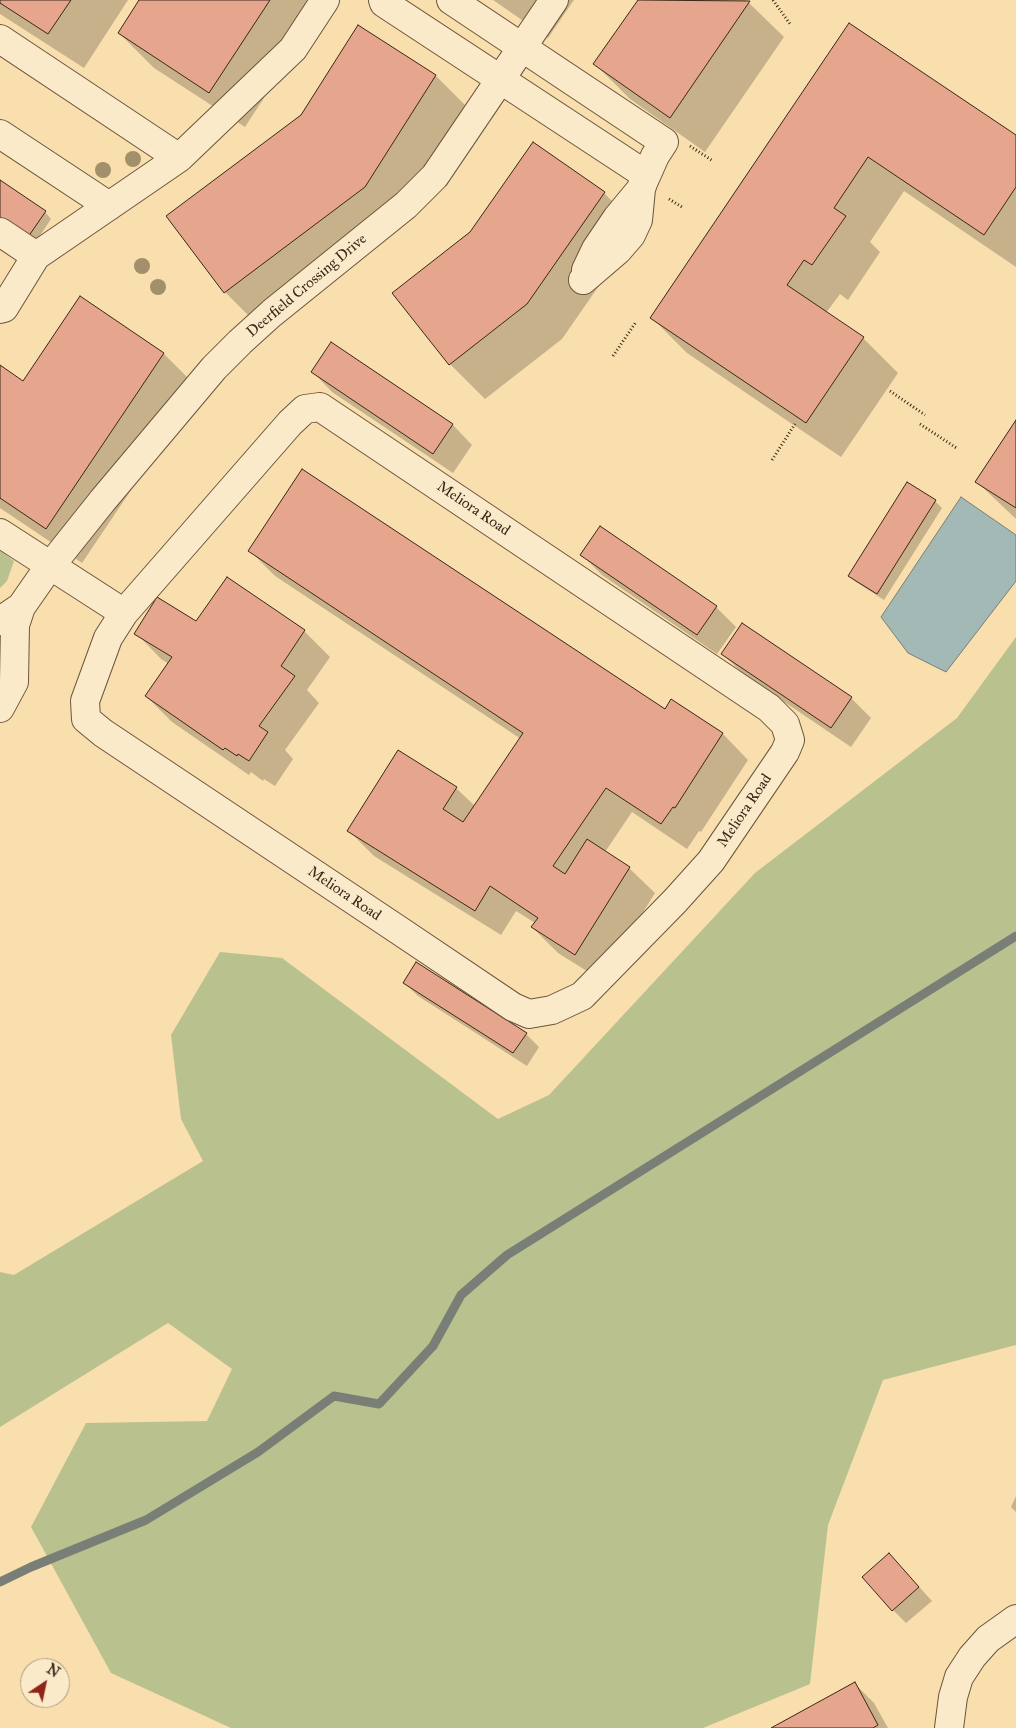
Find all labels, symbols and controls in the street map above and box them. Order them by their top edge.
street label: Deerfield Crossing Drive [243,231,371,341]
street label: Meliora Road [433,478,513,540]
street label: Meliora Road [714,771,776,851]
street label: Meliora Road [304,863,384,925]
north arrow [20,1658,70,1708]
text: N [43,1661,63,1681]

